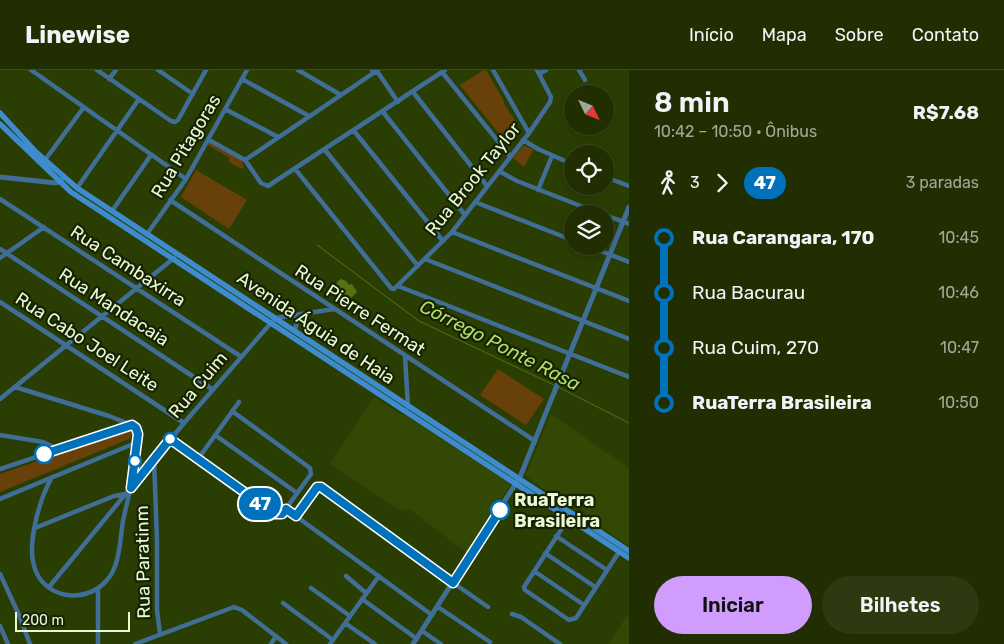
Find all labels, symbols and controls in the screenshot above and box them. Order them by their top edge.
text: Linewise [25,21,130,49]
text: Início [689,24,734,46]
text: Mapa [762,24,807,46]
text: Sobre [835,24,884,46]
text: Contato [912,24,979,46]
north arrow [564,85,614,135]
map controls [564,85,614,255]
text: 8 min [654,86,730,119]
street label: Rua Pitagoras [147,90,225,202]
text: R$7.68 [913,101,979,124]
street label: Rua Brook Taylor [421,118,526,240]
text: 10:42 – 10:50 · Ônibus [654,122,817,141]
button: locate [564,145,614,195]
icon: walk [654,169,682,197]
icon: forward [708,169,736,197]
text: 47 [754,172,776,194]
text: 3 [690,173,700,192]
text: 3 paradas [906,173,979,192]
button: layers [564,205,614,255]
street label: Rua Cambaxirra [66,221,190,311]
text: Rua Carangara, 170 [692,226,875,249]
text: 10:45 [938,228,979,247]
street label: Rua Pierre Fermat [291,260,429,360]
street label: Rua Mandacaia [55,263,173,351]
street label: Avenida Águia de Haia [233,267,399,389]
text: Rua Bacurau [692,281,805,304]
text: 10:46 [938,283,979,302]
street label: Rua Cabo Joel Leite [11,287,163,397]
water label: Córrego Ponte Rasa [416,295,584,395]
text: Rua Cuim, 270 [692,336,819,359]
text: 10:47 [940,338,979,357]
street label: Rua Cuim [164,347,232,423]
text: RuaTerra Brasileira [692,391,872,414]
text: 10:50 [938,393,979,412]
unlabelled marker [163,432,177,446]
unlabelled marker [34,444,54,464]
unlabelled marker [128,454,142,468]
line badge: 47 [238,488,282,520]
place label: RuaTerra Brasileira [514,489,600,532]
text: 47 [249,493,271,515]
marker: RuaTerra Brasileira [490,500,510,520]
street label: Rua Paratinm [131,505,155,619]
button: Iniciar [654,576,812,634]
button: Bilhetes [822,576,979,634]
scale bar [15,609,130,632]
text: 200 m [22,612,64,629]

